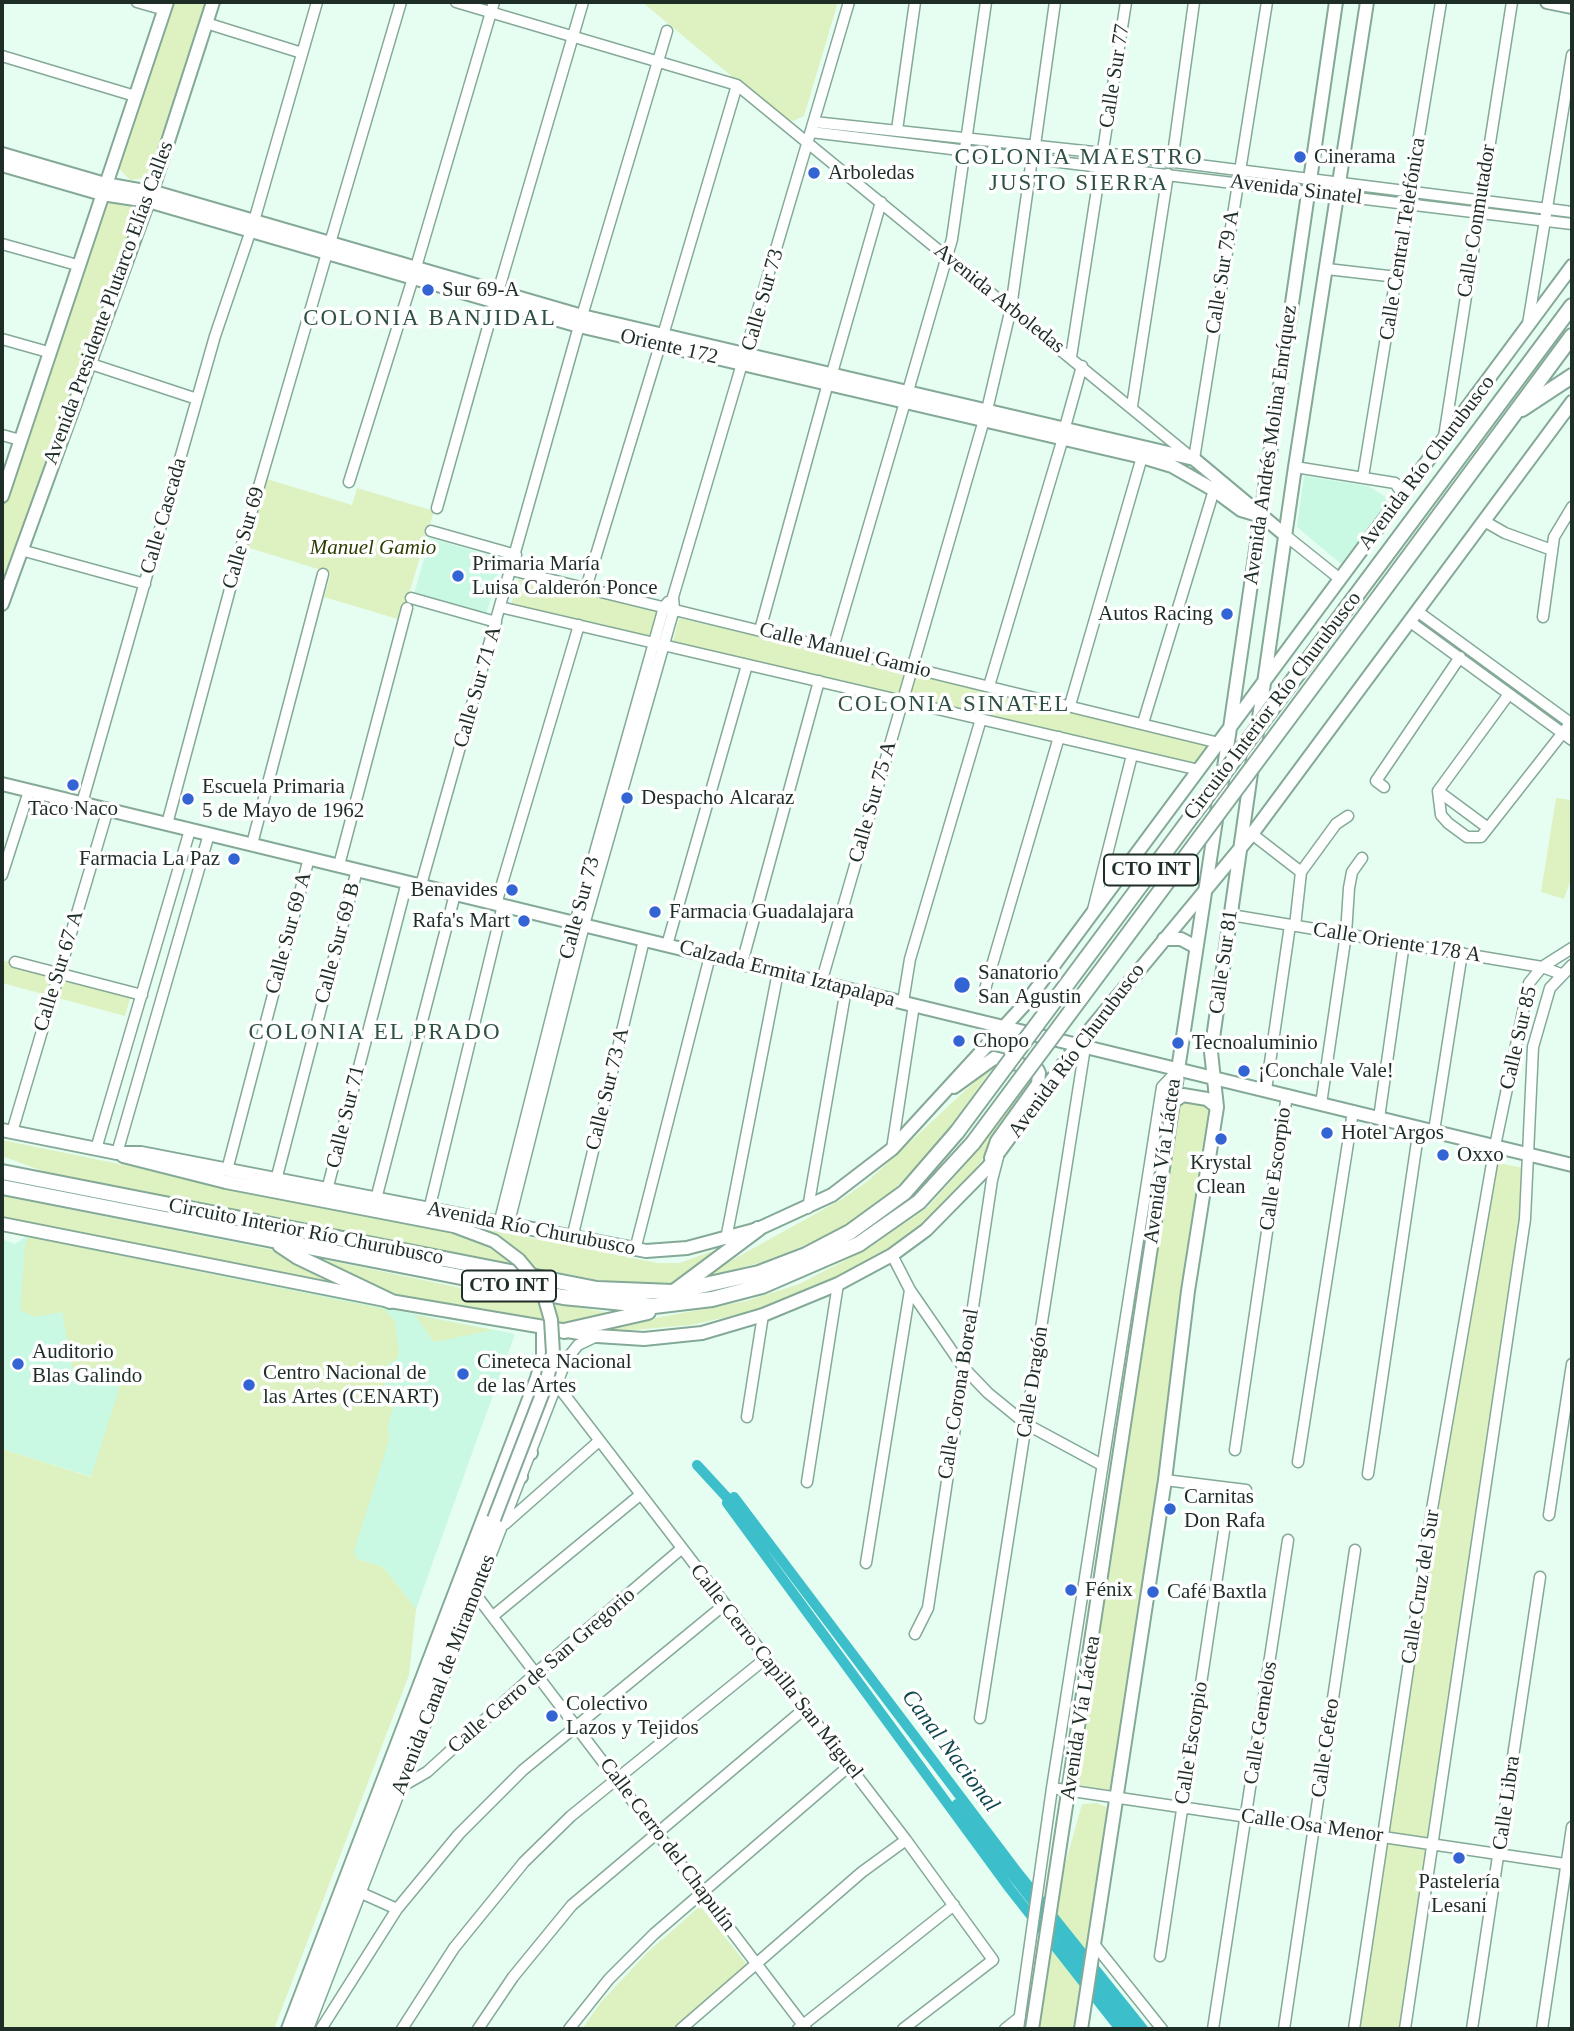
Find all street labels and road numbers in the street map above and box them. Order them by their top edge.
street label: Calle Sur 77 [1094,22,1136,130]
street label: Calle Central Telefónica [1375,136,1431,342]
street label: Avenida Presidente Plutarco Elías Calles [39,138,179,468]
street label: Calle Conmutador [1452,143,1502,299]
street label: Avenida Sinatel [1228,169,1364,211]
street label: Calle Sur 79 A [1201,208,1245,336]
street label: Avenida Arboledas [928,239,1070,359]
street label: Calle Sur 73 [736,246,790,354]
street label: Avenida Andrés Molina Enríquez [1239,303,1303,587]
street label: Oriente 172 [618,324,720,370]
street label: Avenida Río Churubusco [1353,371,1501,555]
street label: Calle Cascada [135,455,193,577]
street label: Calle Sur 69 [217,484,271,592]
street label: Circuito Interior Río Churubusco [1179,587,1367,825]
street label: Calle Manuel Gamio [757,617,933,685]
street label: Calle Sur 71 A [449,623,507,751]
street label: Calle Sur 75 A [844,738,902,866]
street label: Calle Sur 73 [554,854,606,962]
road number: CTO INT [1104,855,1198,886]
street label: Calle Sur 69 A [261,869,317,997]
street label: Calle Sur 69 B [310,880,366,1006]
street label: Calle Sur 67 A [29,907,89,1035]
street label: Calle Sur 81 [1204,908,1244,1016]
street label: Calle Oriente 178 A [1311,917,1483,969]
street label: Calzada Ermita Iztapalapa [676,935,898,1013]
street label: Avenida Río Churubusco [1003,959,1151,1143]
street label: Calle Sur 85 [1495,984,1543,1092]
street label: Calle Sur 73 A [581,1025,635,1153]
street label: Calle Sur 71 [321,1063,371,1171]
street label: Avenida Vía Láctea [1139,1077,1187,1245]
street label: Calle Escorpio [1255,1106,1297,1232]
street label: Circuito Interior Río Churubusco [166,1193,446,1271]
street label: Avenida Río Churubusco [425,1196,637,1262]
road number: CTO INT [462,1270,556,1302]
street label: Calle Corona Boreal [933,1307,985,1481]
street label: Calle Dragón [1012,1324,1054,1440]
street label: Calle Cruz del Sur [1396,1508,1446,1666]
street label: Avenida Canal de Miramontes [386,1551,502,1799]
street label: Calle Cerro Capilla San Miguel [684,1559,868,1785]
street label: Calle Cerro de San Gregorio [443,1583,641,1759]
street label: Avenida Vía Láctea [1056,1634,1106,1802]
street label: Calle Gemelos [1239,1660,1283,1786]
street label: Calle Escorpio [1170,1680,1214,1806]
street label: Calle Cefeo [1307,1697,1345,1799]
street label: Calle Cerro del Chapulín [594,1753,740,1937]
street label: Calle Libra [1488,1754,1526,1852]
street label: Calle Osa Menor [1239,1804,1385,1848]

